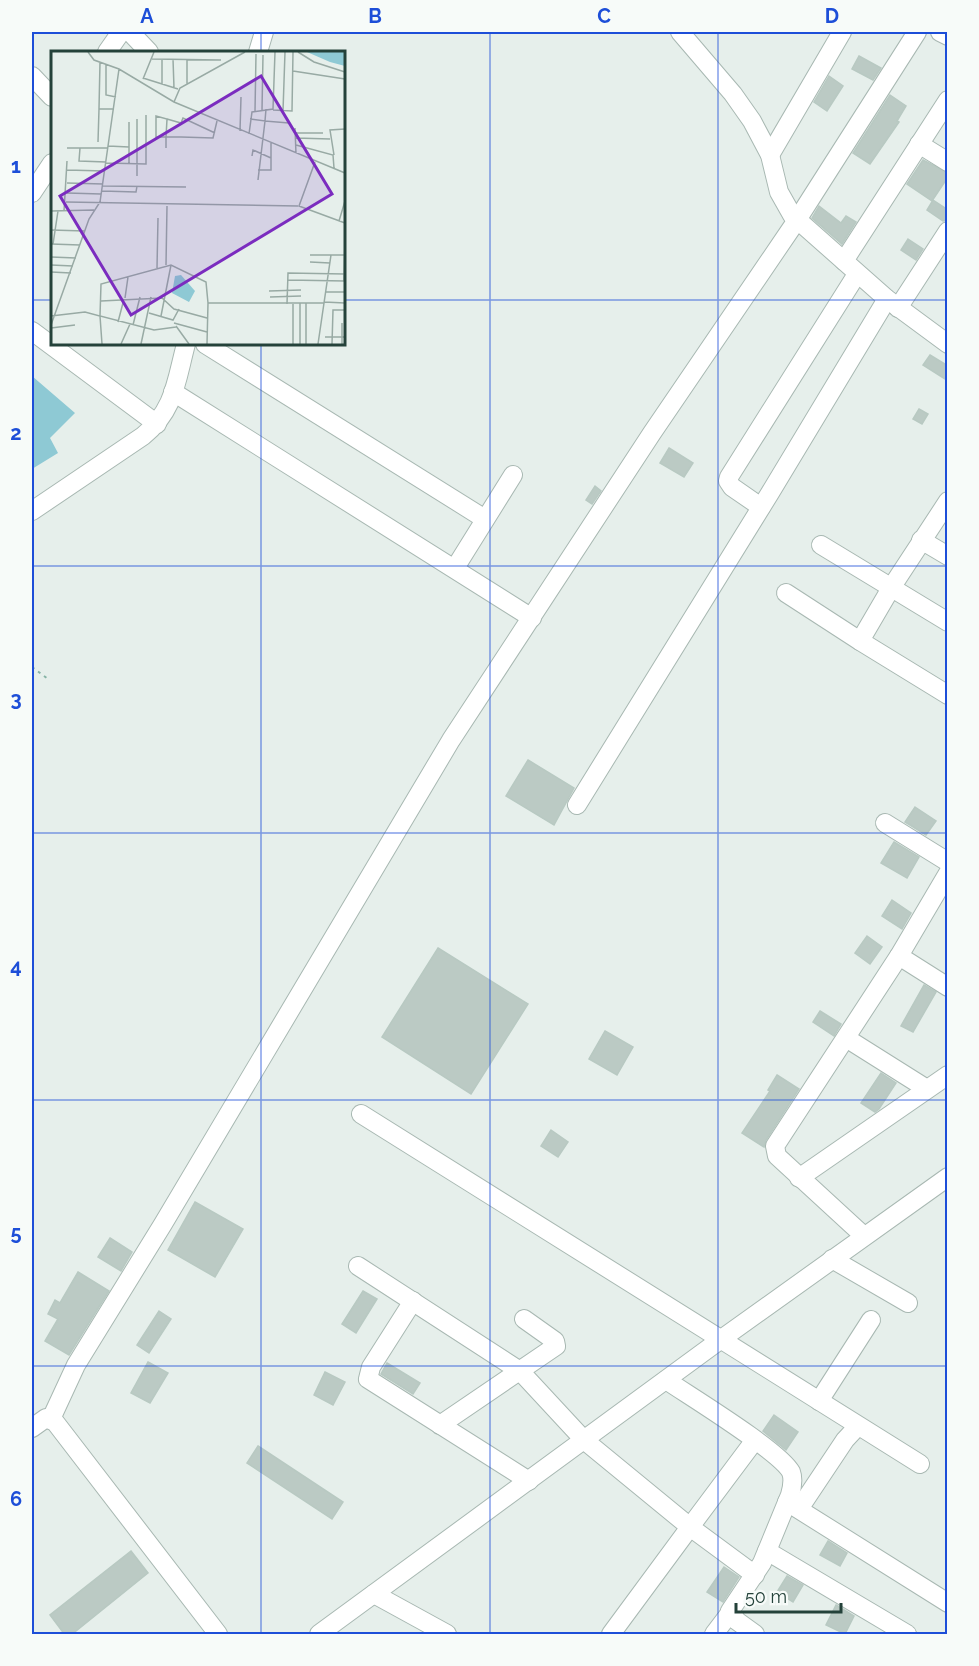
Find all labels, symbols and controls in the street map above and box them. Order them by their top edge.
text: A [140,4,154,28]
text: B [368,4,382,28]
text: C [597,4,611,28]
text: D [825,4,839,28]
inset map [51,51,345,345]
text: 1 [11,154,21,178]
text: 2 [10,421,22,445]
text: 3 [10,687,22,711]
text: 4 [10,954,22,978]
text: 5 [10,1221,22,1245]
text: 6 [10,1487,22,1511]
scale bar [736,1576,841,1614]
text: 50 m [745,1586,787,1607]

